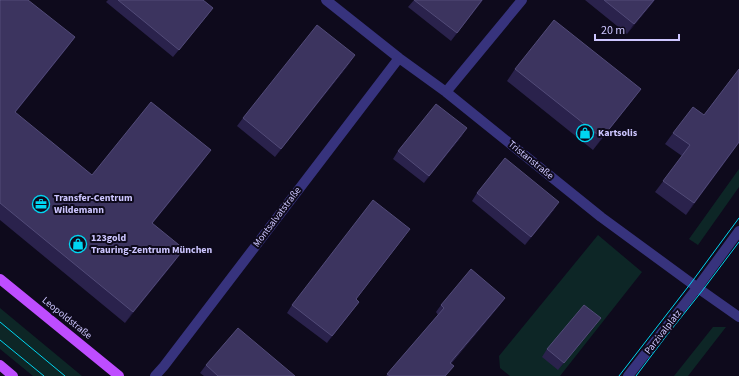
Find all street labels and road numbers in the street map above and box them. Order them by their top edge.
street label: Tristanstraße [505,137,557,183]
street label: Montsalvatstraße [250,184,304,250]
street label: Leopoldstraße [39,294,95,343]
street label: Parzivalplatz [641,307,685,357]

